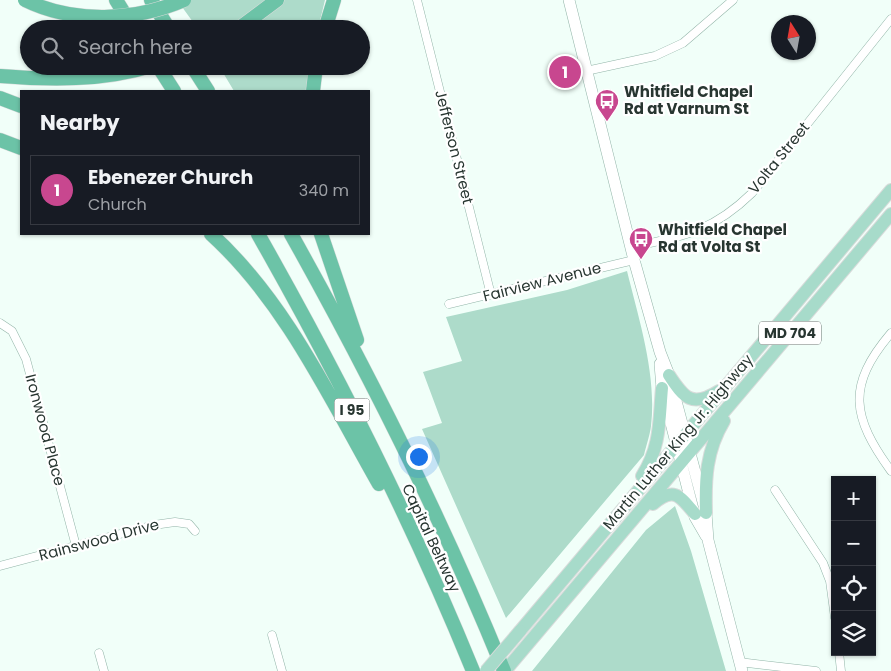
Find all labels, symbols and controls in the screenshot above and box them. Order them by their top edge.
north arrow [771,15,816,60]
search box [20,20,370,75]
icon: search [38,34,66,62]
text: Search here [78,34,192,61]
pin: 1 [549,53,581,91]
place label: Whitfield Chapel Rd at Varnum St [624,81,753,119]
street label: Jefferson Street [430,88,479,206]
bus stop icon: Whitfield Chapel Rd at Varnum St [594,88,620,122]
text: Nearby [40,108,120,137]
street label: Volta Street [743,117,814,198]
text: Ebenezer Church [88,164,253,191]
text: 1 [54,179,60,202]
text: 340 m [299,179,349,202]
text: Church [88,193,147,216]
place label: Whitfield Chapel Rd at Volta St [658,219,787,257]
bus stop icon: Whitfield Chapel Rd at Volta St [628,226,654,260]
street label: Fairview Avenue [481,257,603,306]
road number: MD 704 [759,322,821,344]
street label: Martin Luther King Jr. Highway [598,349,758,534]
street label: Ironwood Place [20,372,71,488]
road number: I 95 [334,398,370,422]
your location [406,444,432,470]
map controls [831,476,876,656]
button: + [831,476,876,521]
street label: Capital Beltway [397,480,466,596]
street label: Rainswood Drive [36,513,161,566]
button: − [831,521,876,566]
button: locate [831,566,876,611]
button: layers [831,611,876,656]

